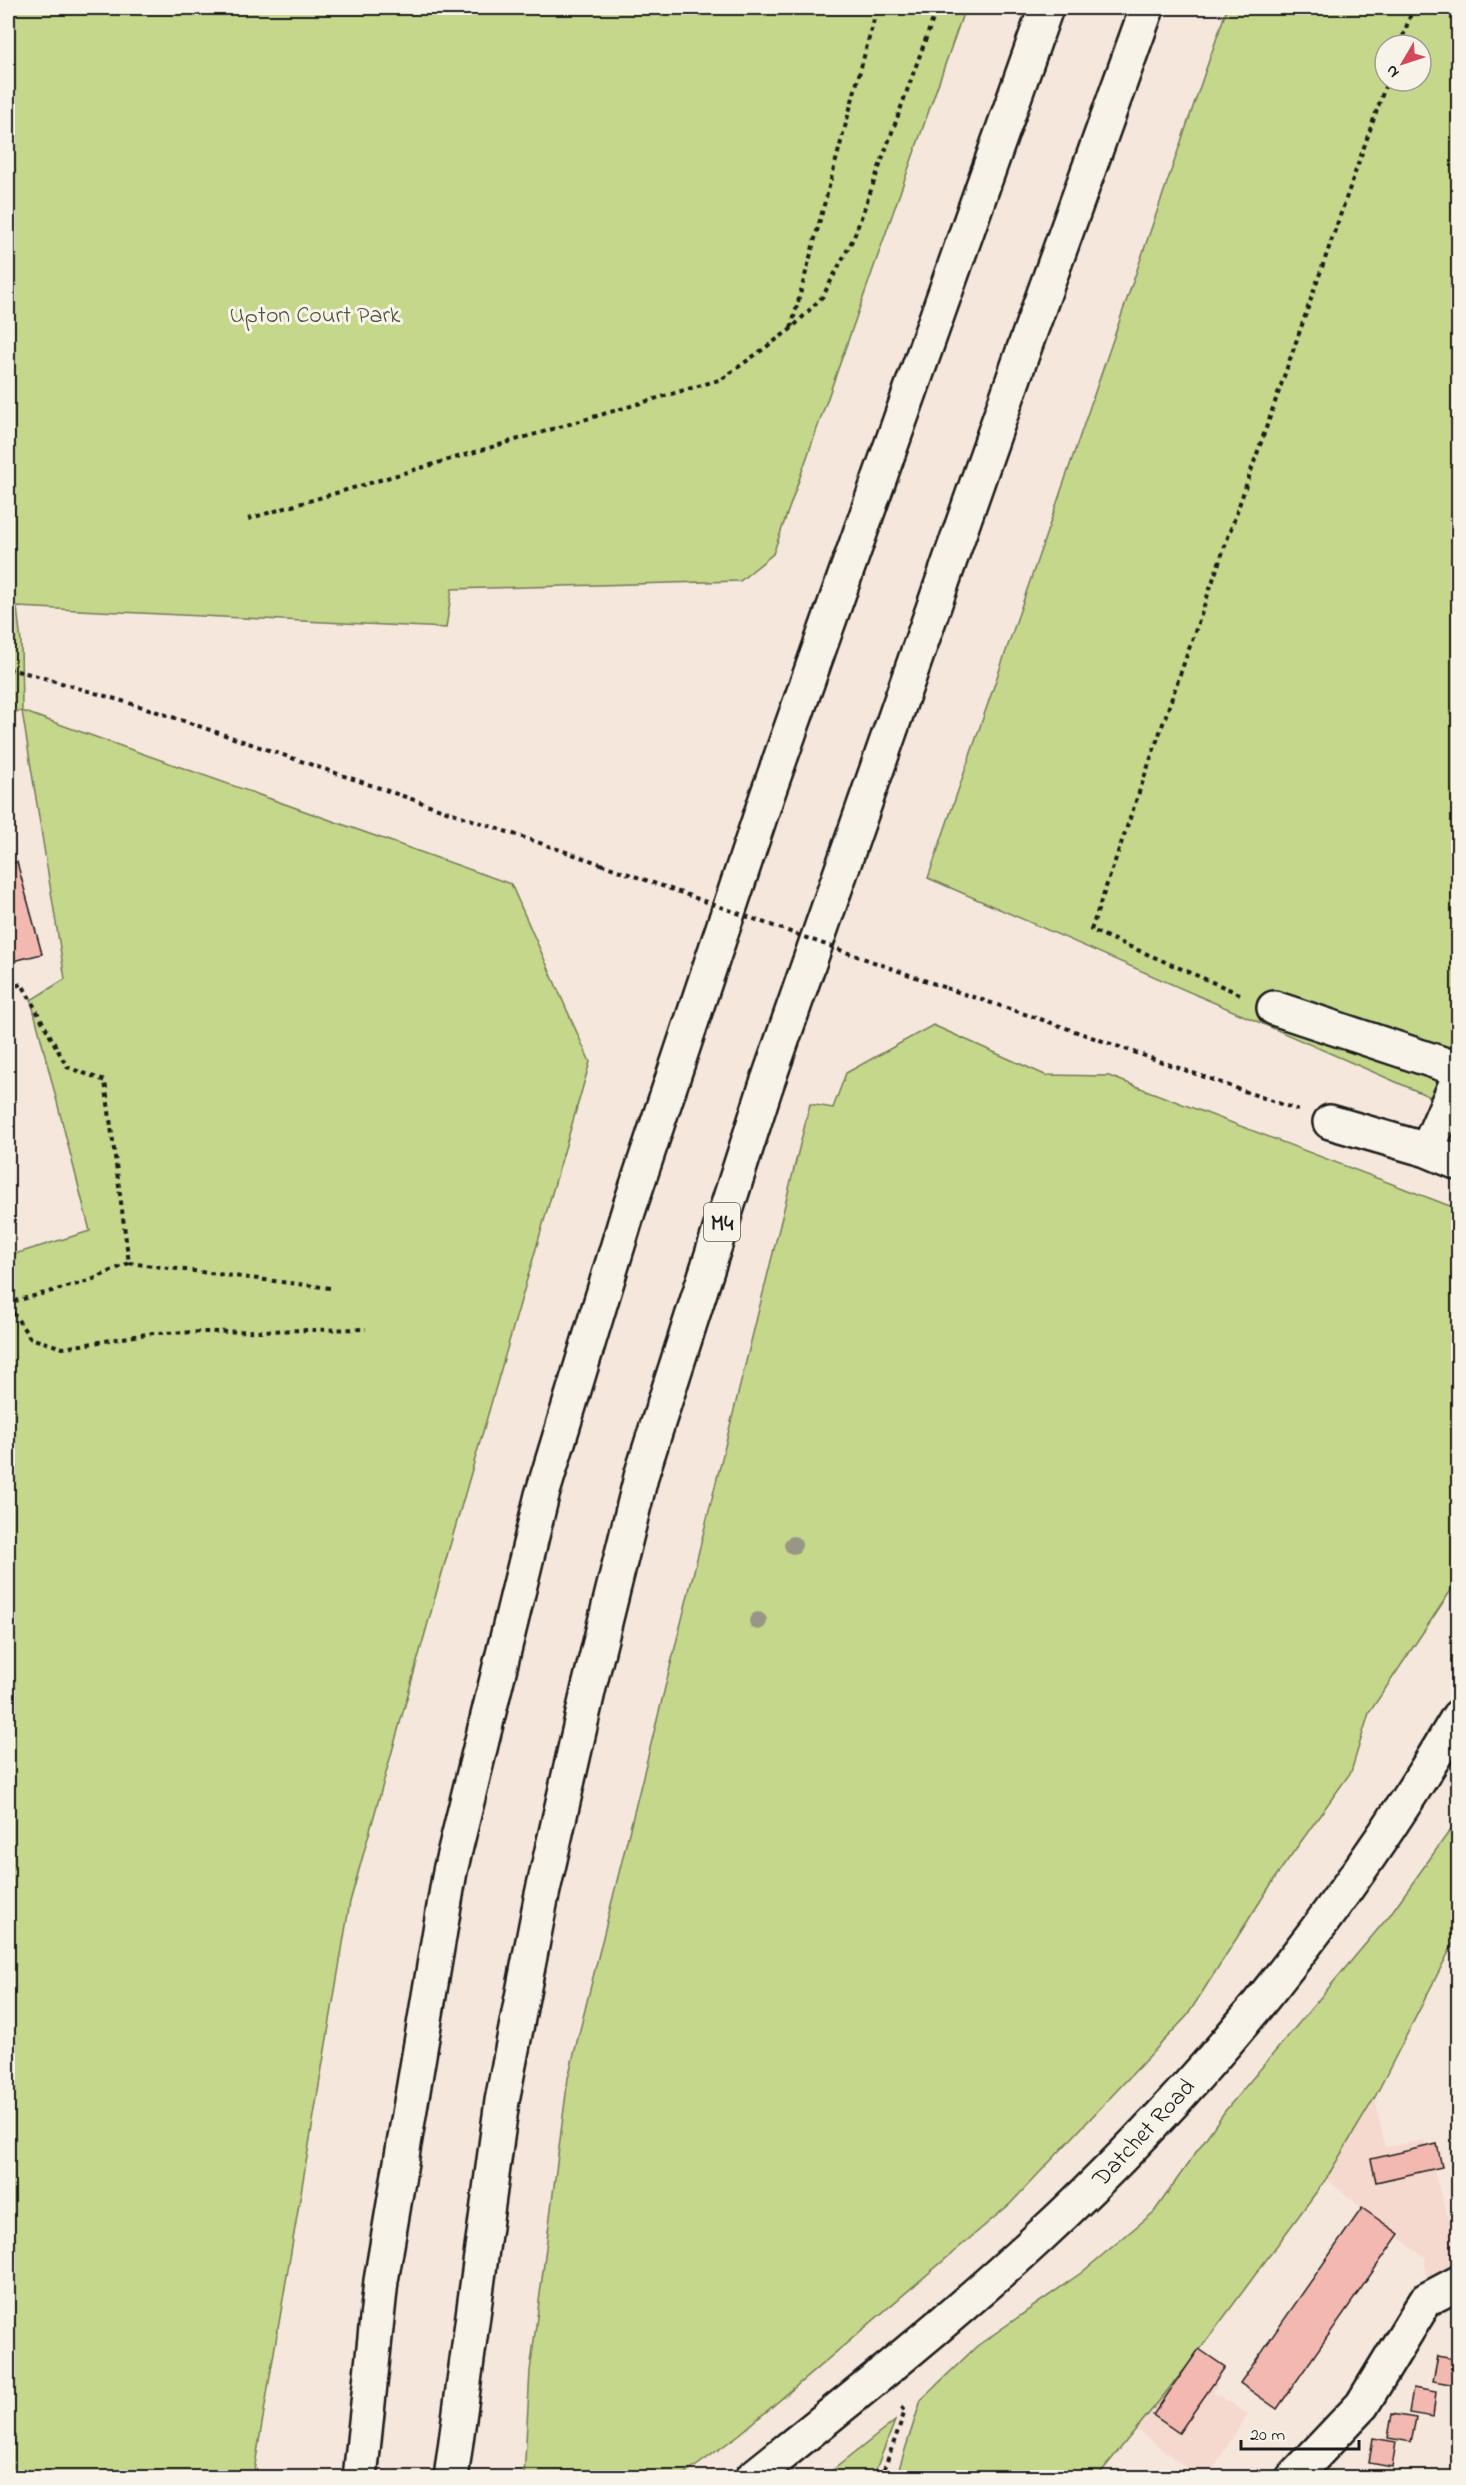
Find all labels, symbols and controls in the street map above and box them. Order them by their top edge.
north arrow [1373,33,1433,93]
text: N [1380,59,1406,83]
park label: Upton Court Park [230,299,401,334]
road number: M4 [704,1203,740,1241]
street label: Datchet Road [1084,2071,1205,2197]
scale bar [1241,2413,1360,2451]
text: 20 m [1250,2423,1285,2449]

